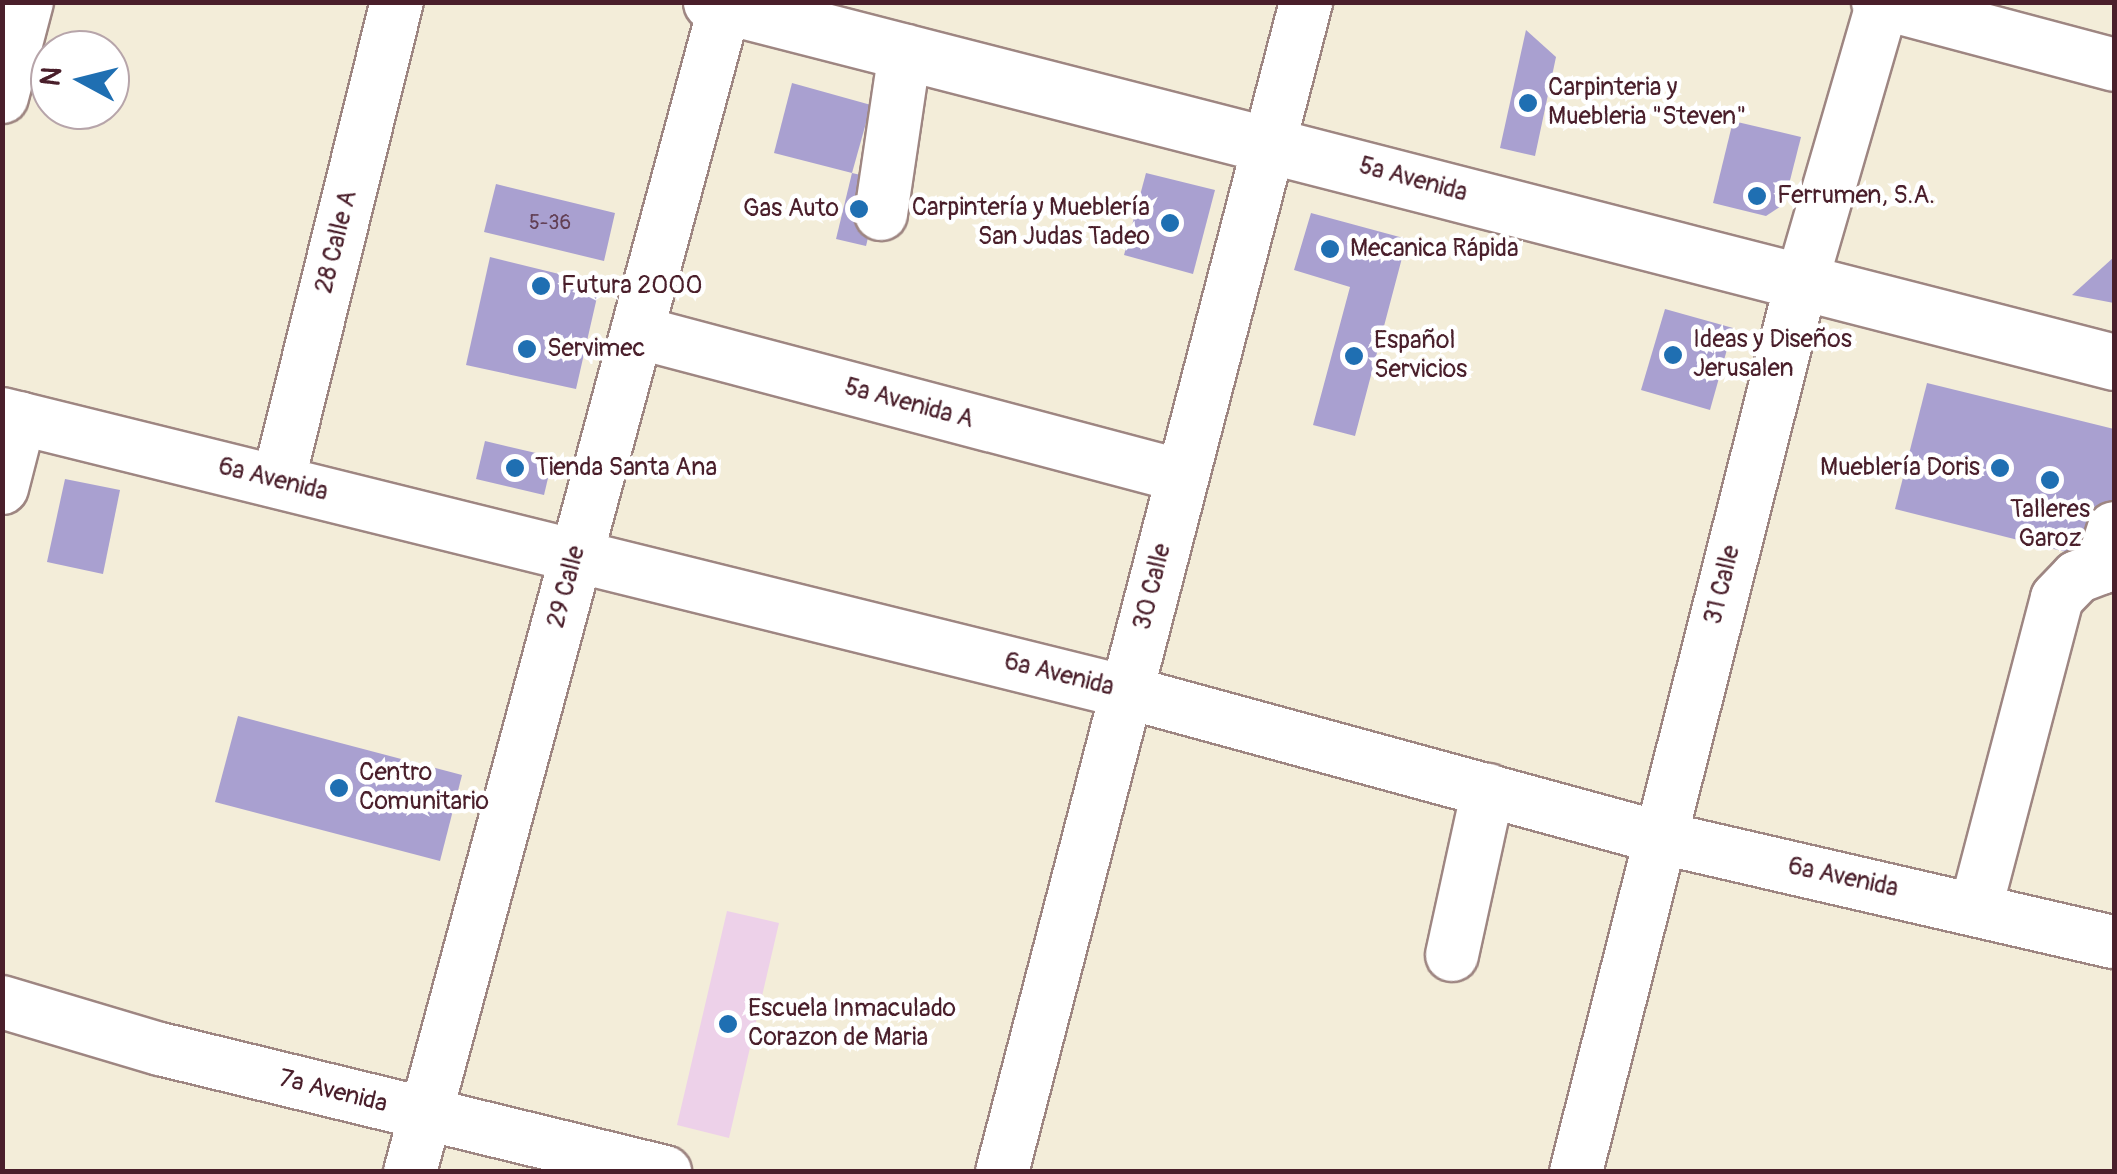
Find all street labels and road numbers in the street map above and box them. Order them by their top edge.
street label: 5a Avenida [1356,151,1470,209]
street label: 28 Calle A [310,187,364,297]
street label: 5a Avenida A [841,372,977,436]
street label: 6a Avenida [215,452,331,508]
street label: 30 Calle [1128,541,1178,633]
street label: 31 Calle [1699,542,1747,628]
street label: 29 Calle [542,543,592,631]
street label: 6a Avenida [1001,647,1117,703]
street label: 6a Avenida [1785,852,1901,904]
street label: 7a Avenida [276,1064,390,1120]

